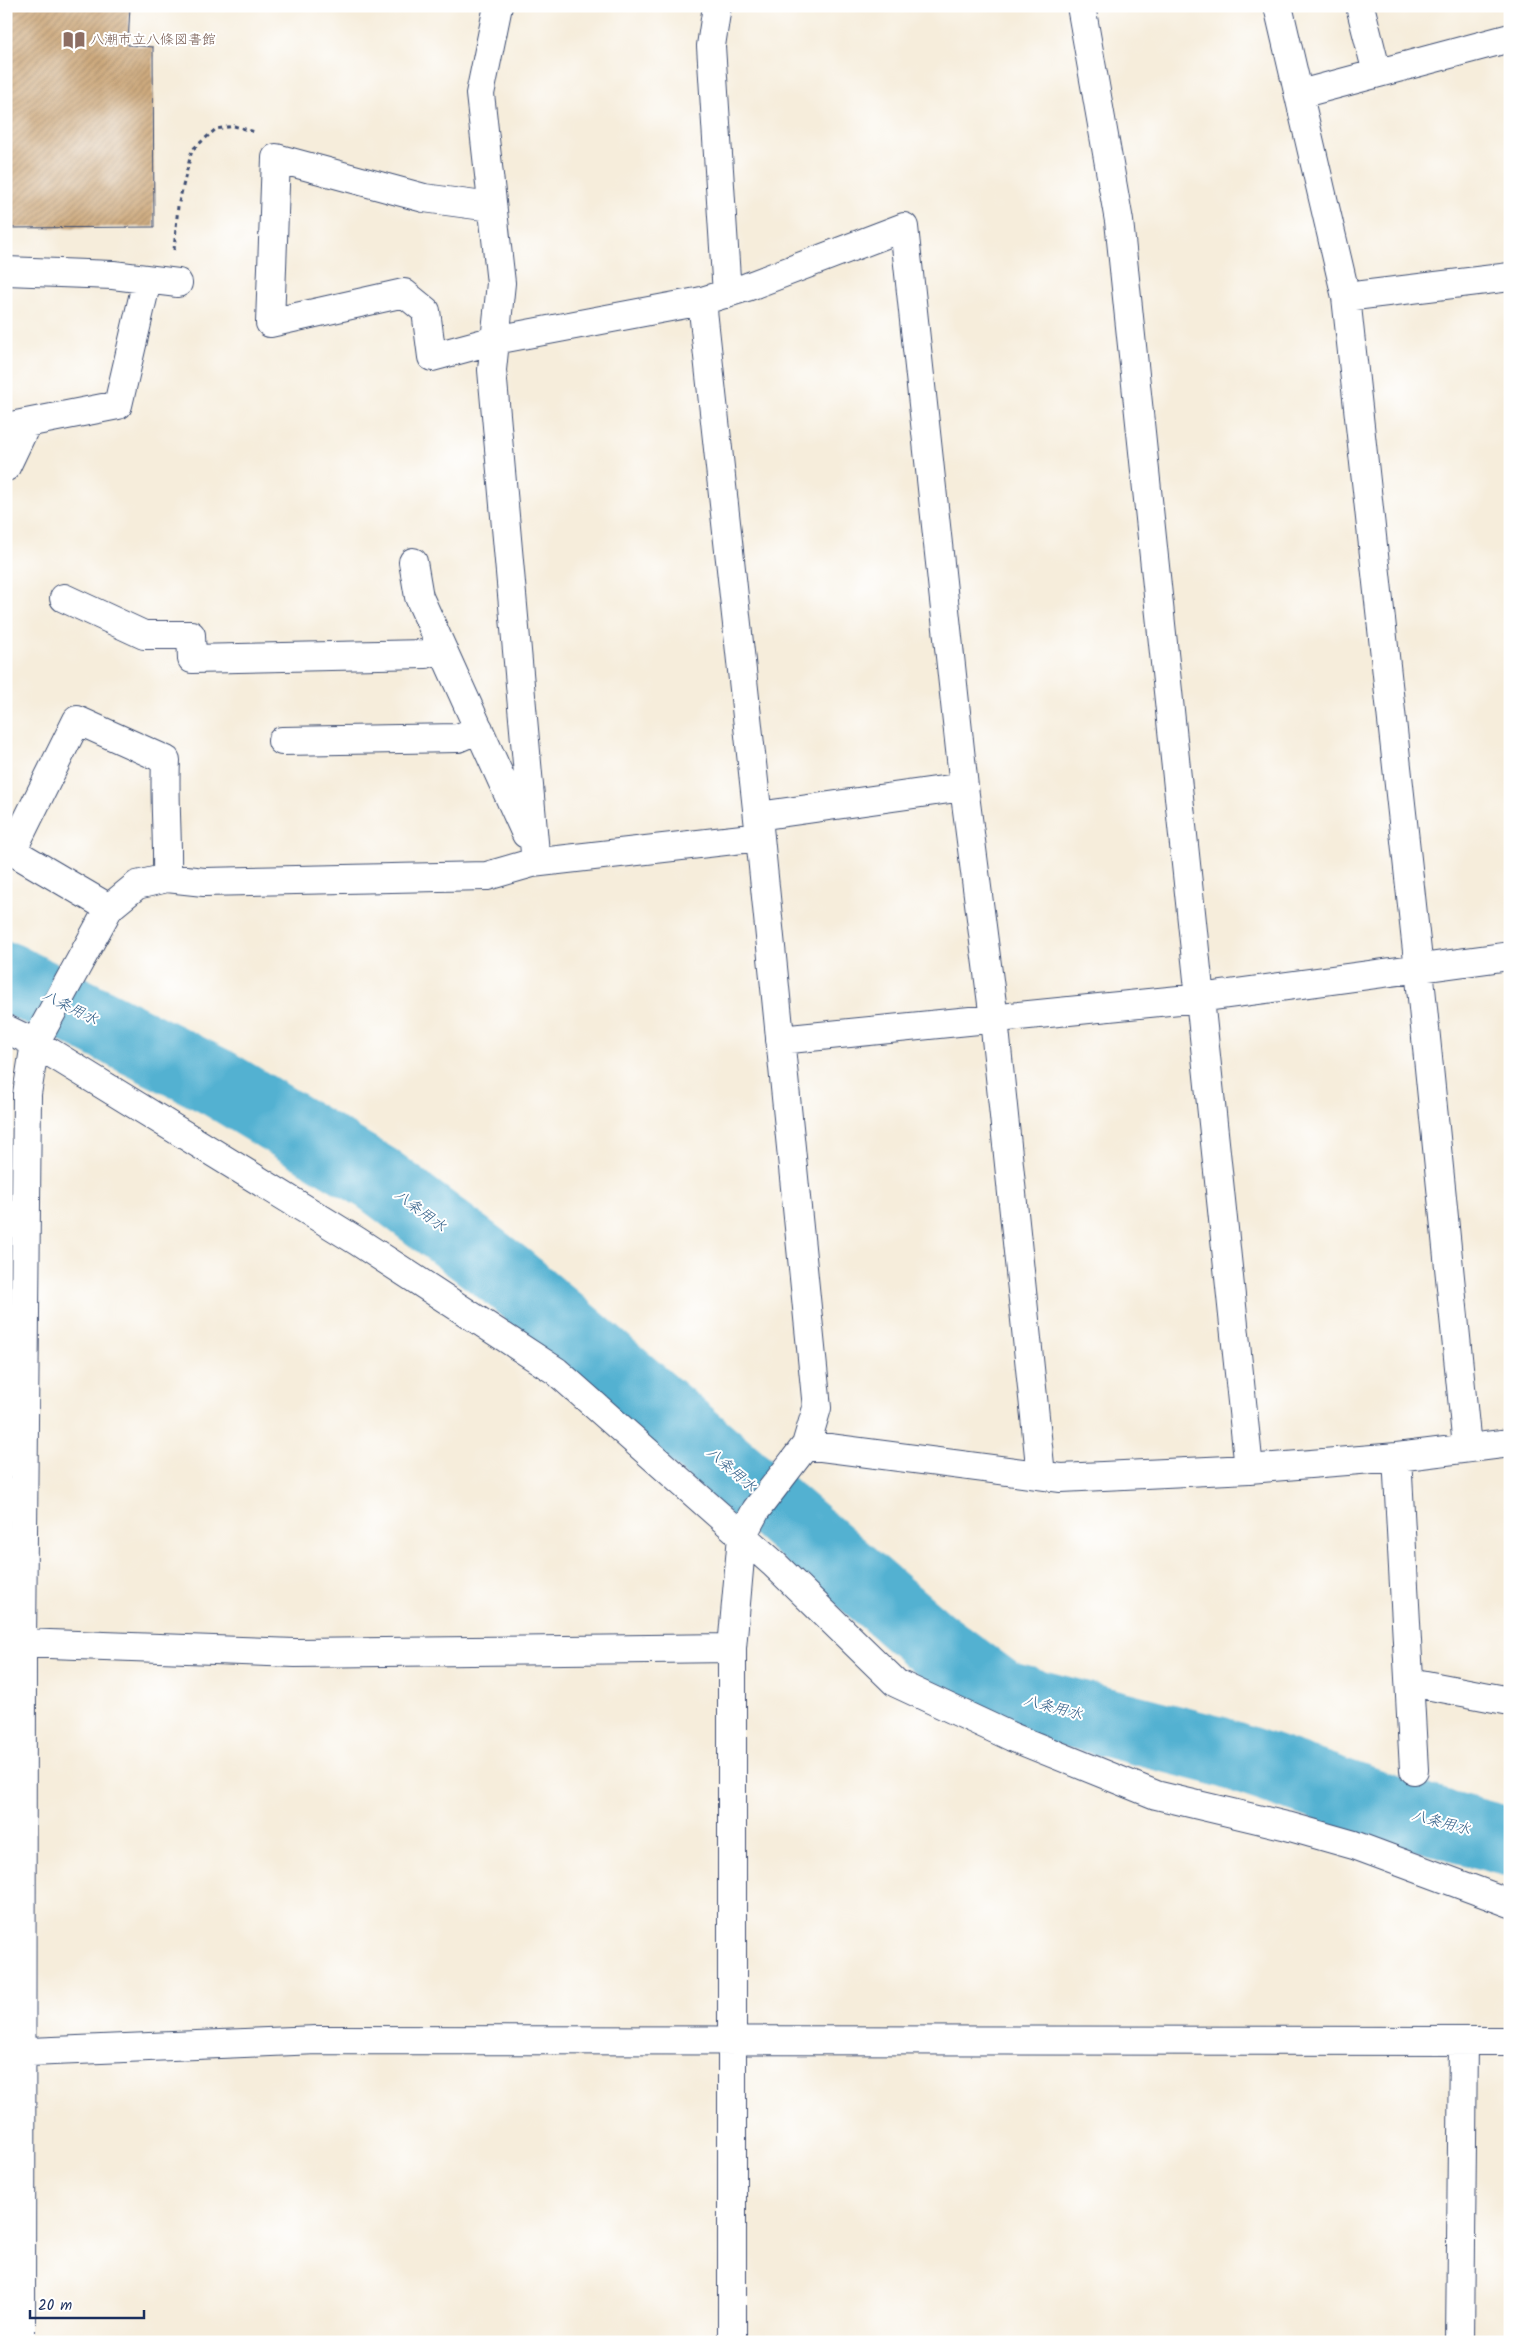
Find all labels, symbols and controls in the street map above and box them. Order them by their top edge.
library icon: 八潮市立八條図書館 [61,27,87,53]
place label: 八潮市立八條図書館 [90,29,216,51]
water label: 八条用水 [38,984,102,1032]
water label: 八条用水 [389,1183,451,1239]
water label: 八条用水 [700,1441,762,1499]
water label: 八条用水 [1021,1689,1085,1727]
water label: 八条用水 [1409,1804,1473,1842]
scale bar [30,2288,144,2320]
text: 20 m [38,2294,72,2318]

